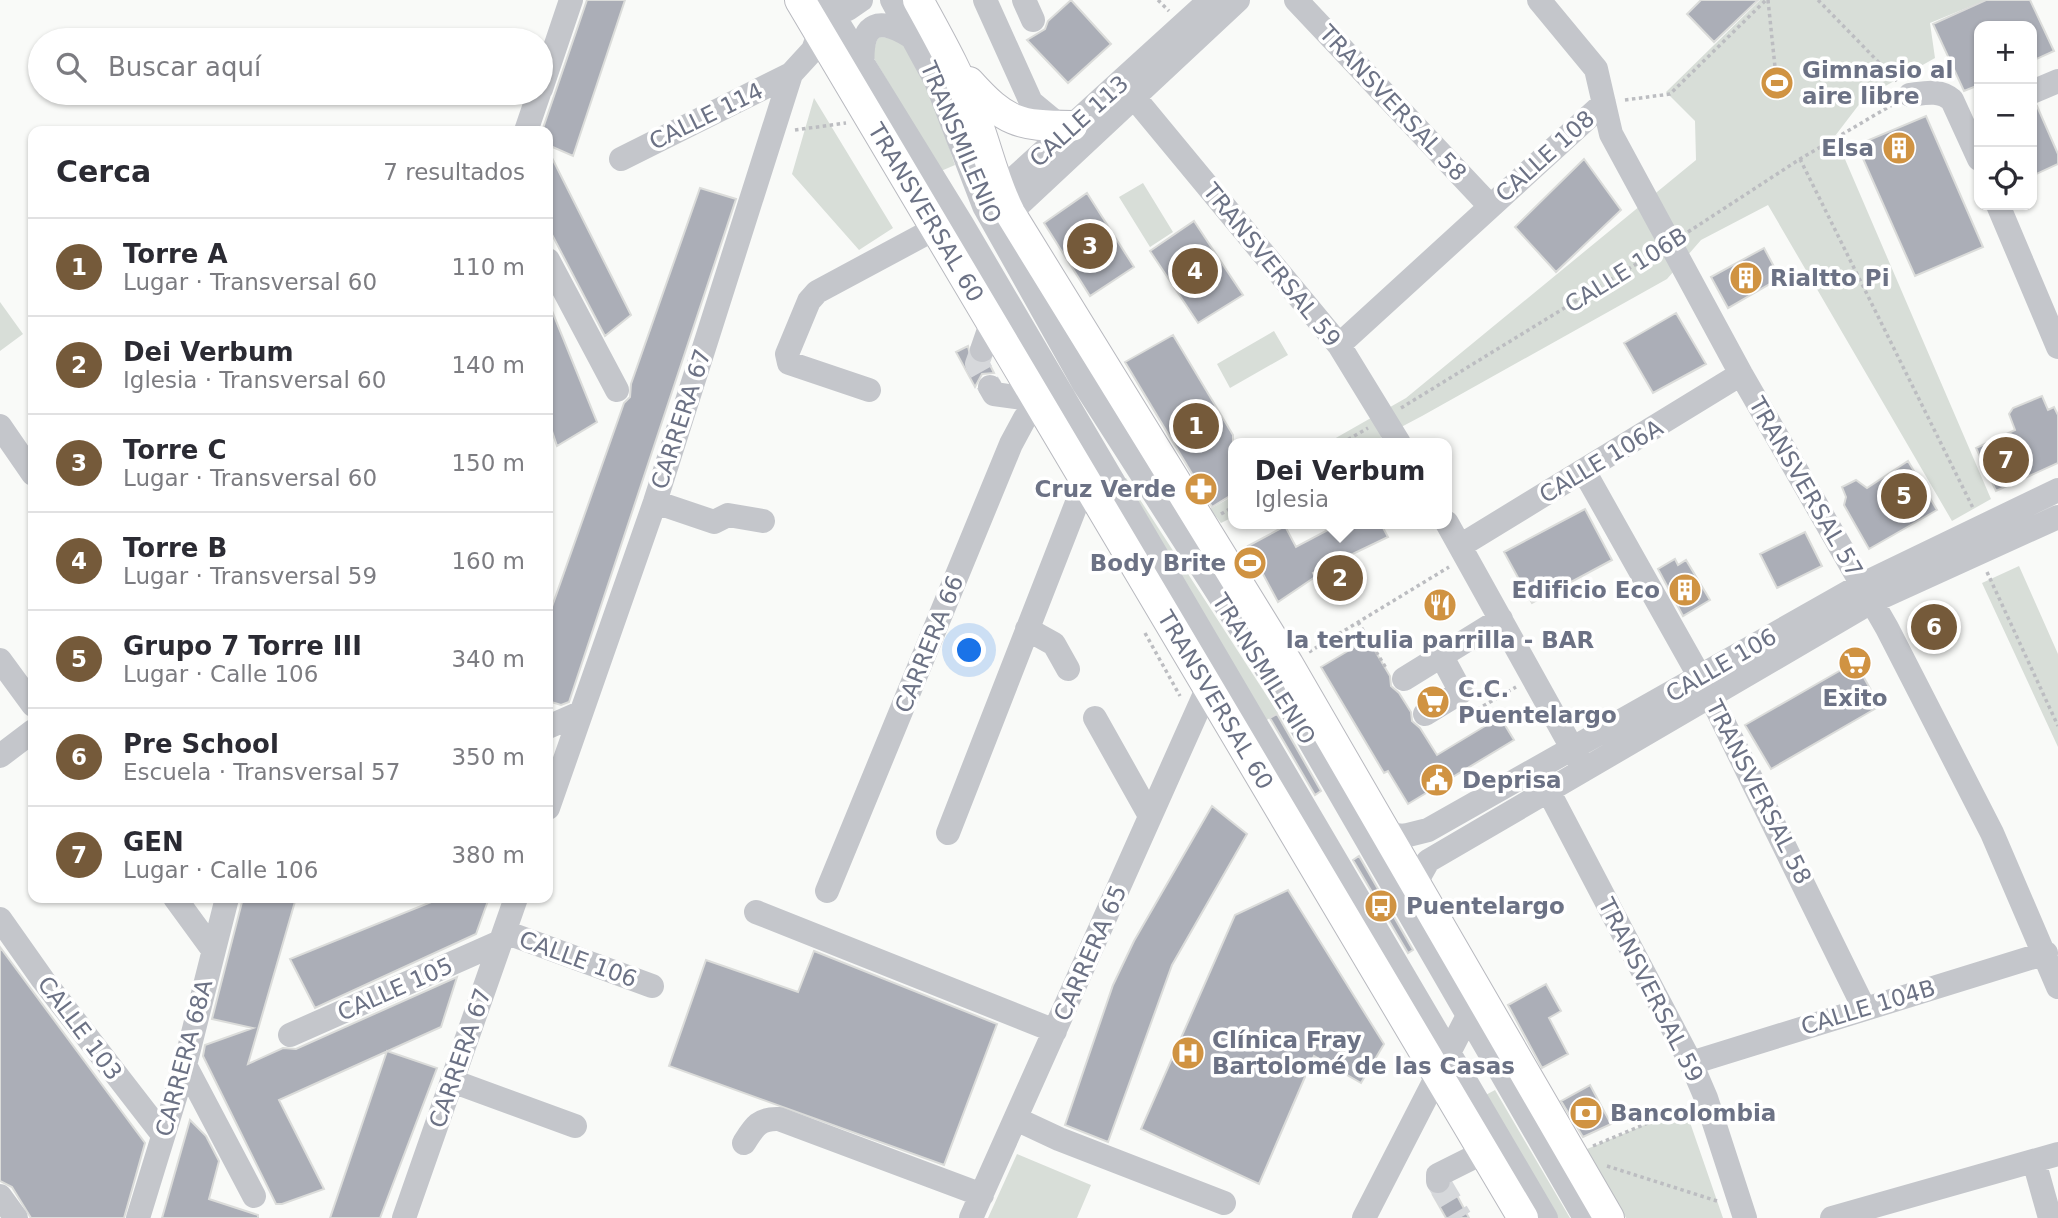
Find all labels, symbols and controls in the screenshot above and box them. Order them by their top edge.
street label: TRANSVERSAL 58 [1314,19,1472,186]
map controls [1974,21,2037,210]
button: + [1974,21,2037,84]
search box [28,28,553,105]
icon: search [52,48,90,86]
text: Buscar aquí [108,52,261,82]
street label: TRANSMILENIO [915,57,1007,227]
place label: Gimnasio al aire libre [1802,57,1953,109]
sports icon: Gimnasio al aire libre [1758,64,1796,102]
street label: CALLE 113 [1025,70,1133,172]
street label: CALLE 114 [645,77,767,155]
button: − [1974,84,2037,147]
street label: CALLE 108 [1491,105,1599,207]
street label: TRANSVERSAL 60 [863,118,989,306]
building icon: Elsa [1880,129,1918,167]
place label: Elsa [1821,135,1874,161]
button: locate [1974,147,2037,210]
text: Cerca [56,154,151,189]
text: 7 resultados [383,159,525,185]
street label: TRANSVERSAL 59 [1197,177,1346,352]
pin: 3 [1067,220,1113,272]
street label: CALLE 106B [1560,222,1692,318]
text: Torre A [123,239,228,269]
pin: 4 [1172,245,1218,297]
text: 1 [71,254,87,280]
text: 110 m [451,254,525,280]
building icon: Rialtto Pi [1727,259,1765,297]
place label: Rialtto Pi [1770,265,1890,291]
text: Lugar · Transversal 60 [123,269,377,295]
text: Dei Verbum [123,337,294,367]
street label: CARRERA 67 [646,346,716,492]
text: 2 [71,352,87,378]
text: 140 m [451,352,525,378]
text: Iglesia · Transversal 60 [123,367,386,393]
street label: TRANSVERSAL 57 [1743,392,1868,581]
pin: 1 [1173,400,1219,452]
street label: CALLE 106A [1535,414,1667,508]
pin: 7 [1983,434,2029,486]
text: Torre C [123,435,227,465]
popup [1228,438,1452,529]
text: 3 [71,450,87,476]
text: 150 m [451,450,525,476]
text: Dei Verbum [1255,456,1425,486]
text: Lugar · Transversal 60 [123,465,377,491]
pharmacy icon: Cruz Verde [1182,470,1220,508]
pin: 5 [1881,470,1927,522]
place label: Cruz Verde [1034,476,1176,502]
text: Iglesia [1255,486,1329,512]
text: Torre B [123,533,227,563]
sports icon: Body Brite [1231,544,1269,582]
text: 4 [71,548,87,574]
text: 160 m [451,548,525,574]
place label: Body Brite [1090,550,1226,576]
pin: 2 [1317,552,1363,604]
text: Lugar · Transversal 59 [123,563,377,589]
building icon: Edificio Eco [1666,571,1704,609]
street label: CARRERA 66 [890,572,968,716]
place label: Edificio Eco [1512,577,1660,603]
restaurant icon: la tertulia parrilla - BAR [1421,586,1459,624]
street label: TRANSMILENIO [1207,588,1321,749]
pin: 6 [1911,601,1957,653]
street label: TRANSVERSAL 60 [1152,605,1279,794]
street label: CALLE 106 [1661,623,1781,707]
place label: la tertulia parrilla - BAR [1286,627,1595,653]
text: Grupo 7 Torre III [123,631,362,661]
your location [952,633,986,667]
supermarket icon: Exito [1836,644,1874,682]
text: 5 [71,646,87,672]
text: 340 m [451,646,525,672]
text: Lugar · Calle 106 [123,661,318,687]
place label: C.C. Puentelargo [1458,676,1617,728]
supermarket icon: C.C. Puentelargo [1414,683,1452,721]
place label: Exito [1822,685,1888,711]
street label: TRANSVERSAL 58 [1701,695,1817,888]
text: Pre School [123,729,279,759]
text: 6 [71,744,87,770]
text: 350 m [451,744,525,770]
text: Escuela · Transversal 57 [123,759,400,785]
public building icon: Deprisa [1418,761,1456,799]
place label: Deprisa [1462,767,1562,793]
text: GEN [123,827,184,857]
text: 7 [71,842,87,868]
text: 380 m [451,842,525,868]
text: Lugar · Calle 106 [123,857,318,883]
street label: CARRERA 65 [1049,881,1131,1025]
bus stop icon: Puentelargo [1362,887,1400,925]
place label: Puentelargo [1406,893,1565,919]
street label: TRANSVERSAL 59 [1593,893,1709,1086]
street label: CALLE 106 [516,926,640,992]
street label: CALLE 105 [333,952,457,1026]
street label: CALLE 103 [33,971,127,1085]
street label: CALLE 104B [1798,974,1938,1040]
street label: CARRERA 68A [151,976,218,1139]
street label: CARRERA 67 [424,985,496,1131]
place label: Clínica Fray Bartolomé de las Casas [1212,1027,1515,1079]
hospital icon: Clínica Fray Bartolomé de las Casas [1169,1034,1207,1072]
bank icon: Bancolombia [1567,1094,1605,1132]
place label: Bancolombia [1610,1100,1776,1126]

